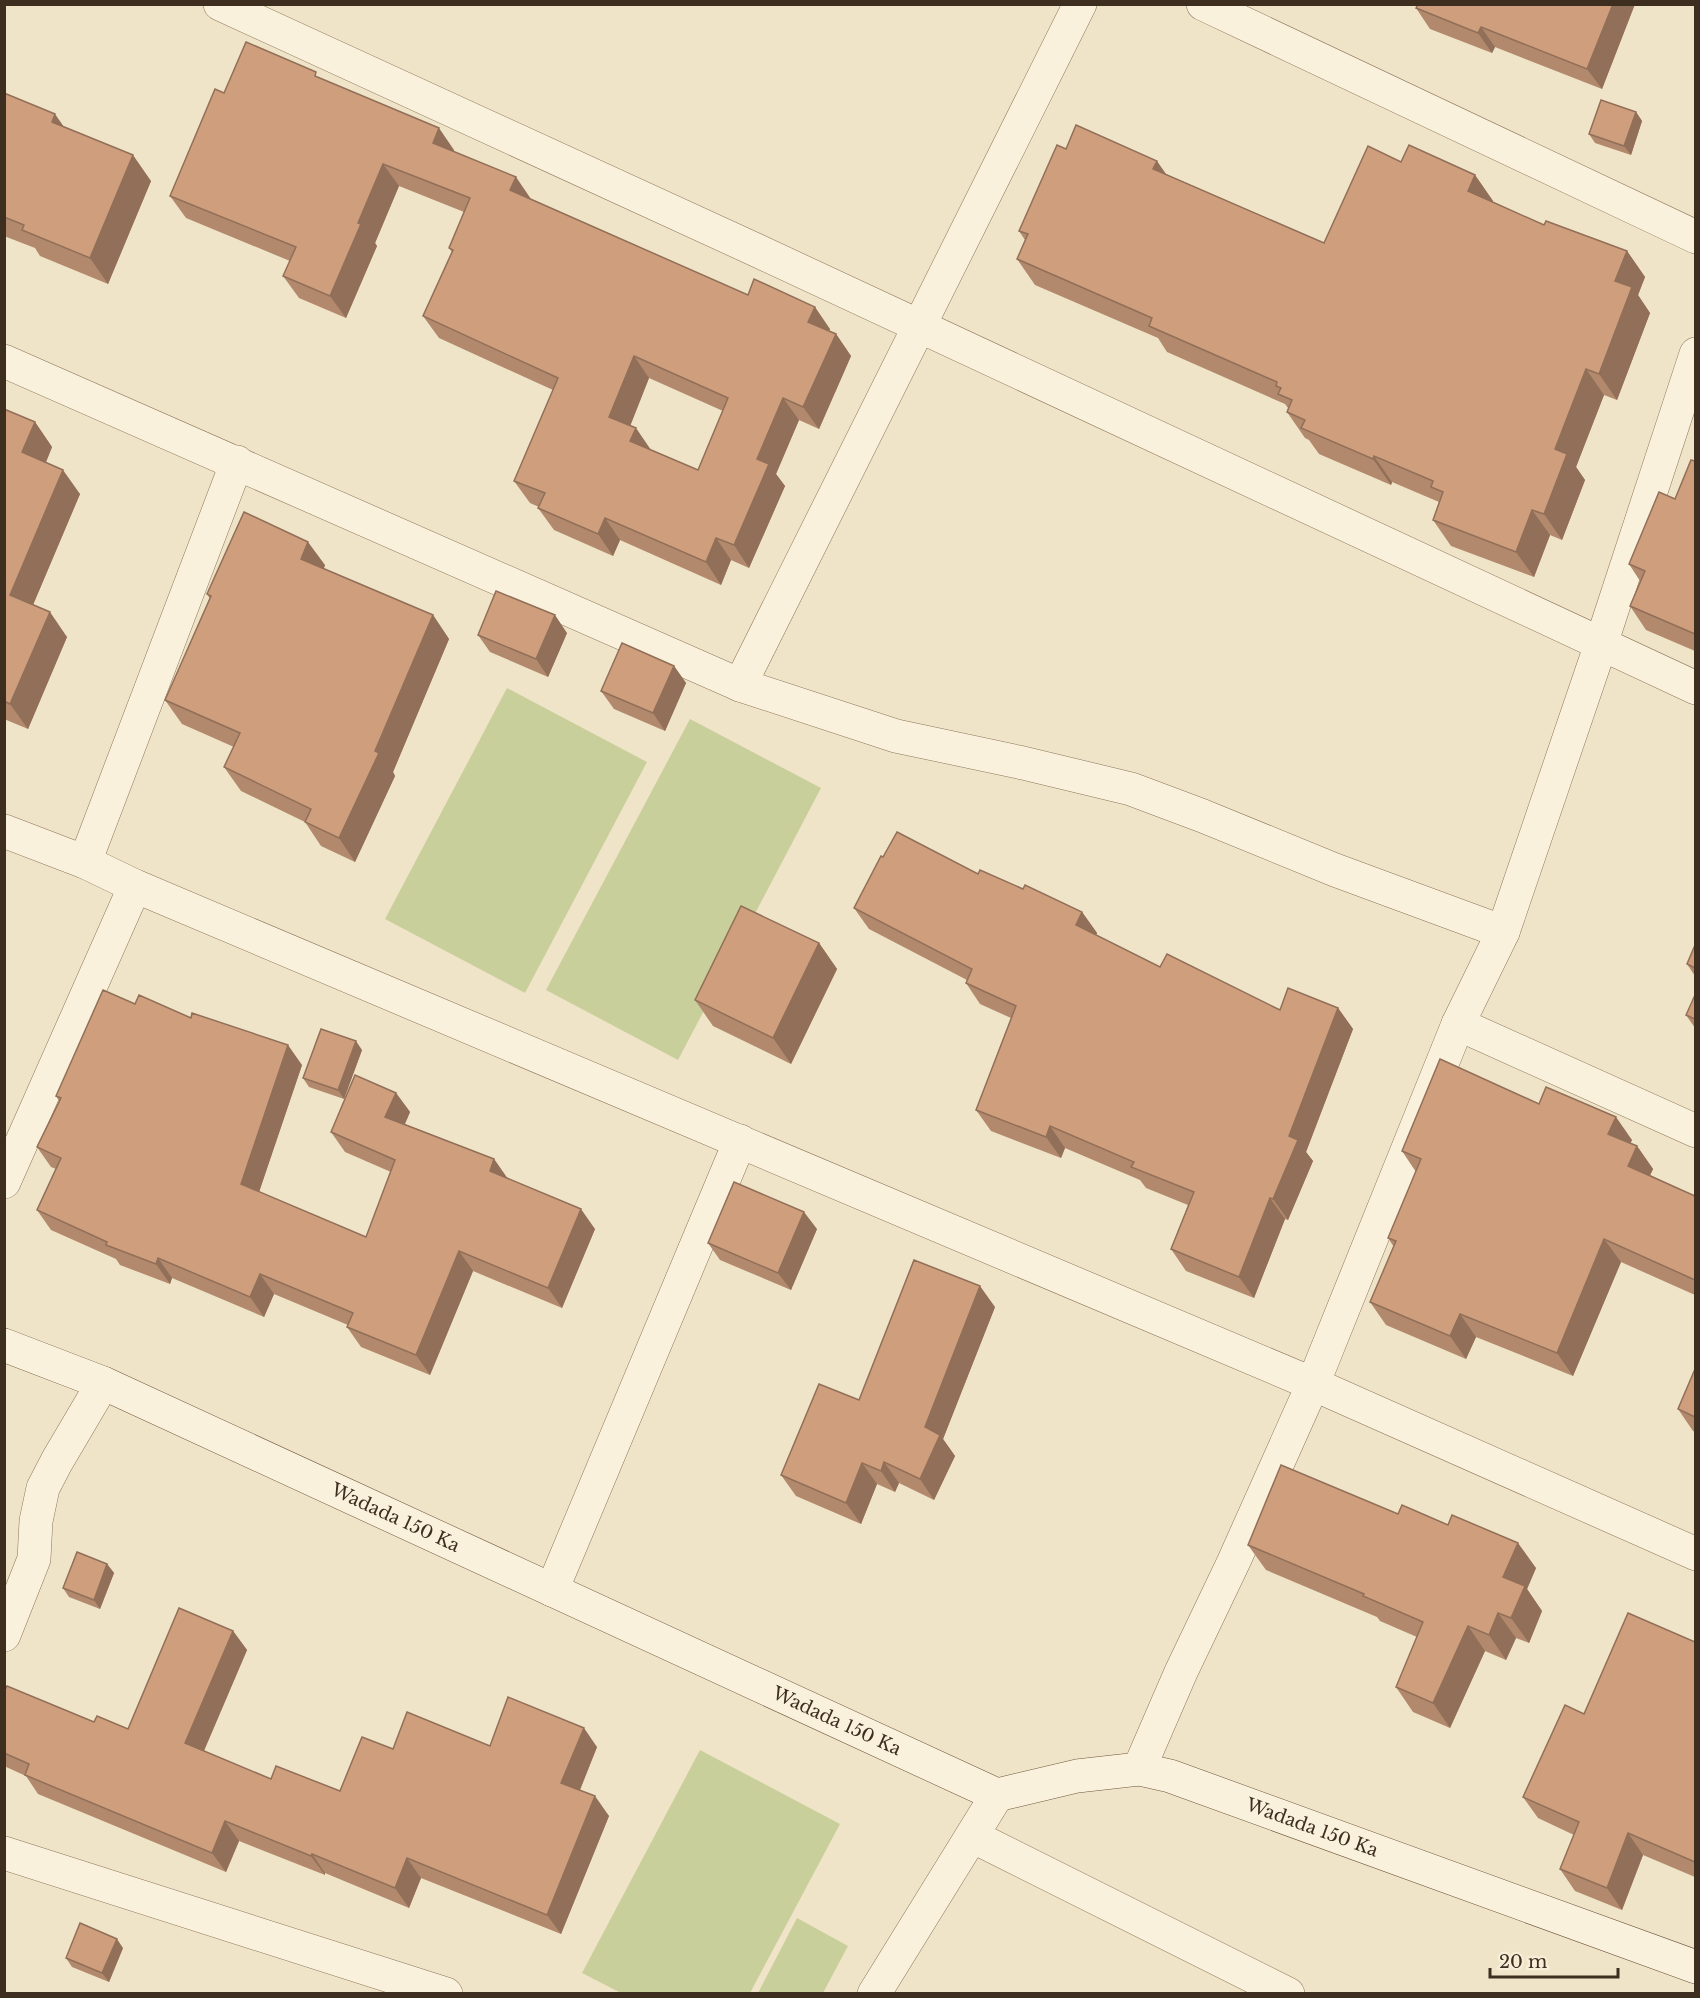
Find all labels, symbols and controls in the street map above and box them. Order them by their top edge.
street label: Wadada 150 Ka [327,1478,463,1557]
street label: Wadada 150 Ka [768,1682,905,1760]
street label: Wadada 150 Ka [1242,1793,1381,1862]
scale bar [1490,1941,1618,1979]
text: 20 m [1499,1951,1547,1973]

